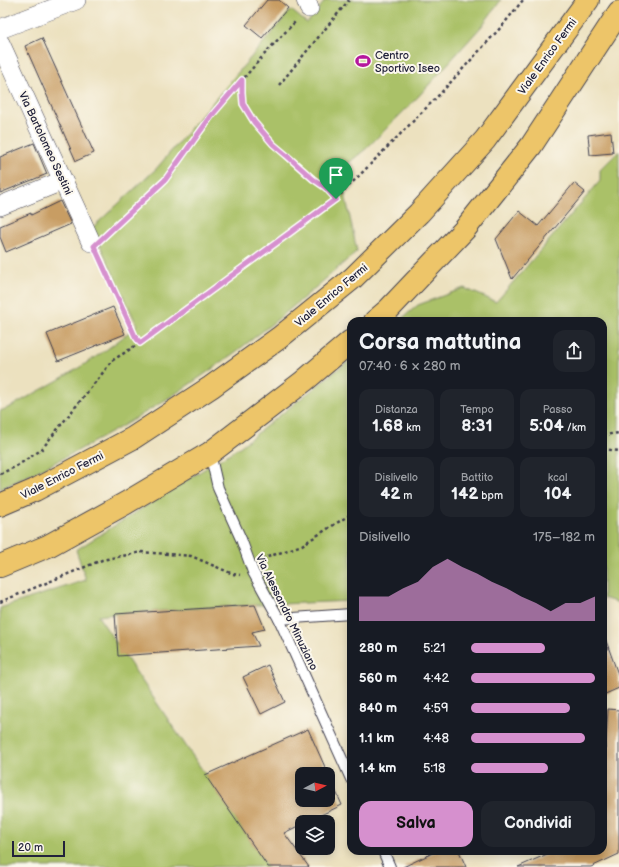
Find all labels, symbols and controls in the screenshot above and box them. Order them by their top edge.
street label: Viale Enrico Fermi [515,16,579,97]
place label: Centro Sportivo Iseo [375,49,440,75]
sports icon: Centro Sportivo Iseo [354,52,372,70]
street label: Via Bartolomeo Sestini [16,90,75,197]
pin [319,158,353,199]
icon: arrive [325,164,347,186]
street label: Viale Enrico Fermi [292,261,370,330]
text: Corsa mattutina [359,329,521,356]
button: share [553,330,595,372]
text: 07:40 · 6 × 280 m [359,358,460,374]
text: Distanza [375,403,418,416]
text: Tempo [460,403,494,416]
text: Passo [543,403,573,416]
text: 1.68 [372,416,403,436]
text: 8:31 [461,416,493,436]
text: 5:04 [529,416,564,436]
text: km [403,421,421,434]
text: /km [564,421,586,434]
street label: Viale Enrico Fermi [19,449,106,502]
text: Dislivello [375,471,418,484]
text: Battito [461,471,493,484]
text: kcal [548,471,568,484]
text: 42 [380,484,400,504]
text: 142 [451,484,478,504]
text: 104 [544,484,572,504]
text: m [400,489,412,502]
text: bpm [478,489,503,502]
text: Dislivello [359,529,410,545]
text: 175–182 m [533,529,595,545]
street label: Via Alessandro Minuziano [253,552,320,672]
text: 280 m [359,640,397,656]
text: 5:21 [423,640,446,656]
text: 560 m [359,670,397,686]
text: 4:42 [423,670,449,686]
text: 840 m [359,700,397,716]
text: 4:59 [423,700,449,716]
text: 1.1 km [359,730,394,746]
text: 4:48 [423,730,449,746]
text: 1.4 km [359,760,396,776]
text: 5:18 [423,760,446,776]
north arrow [295,767,335,807]
map controls [295,767,335,855]
button: Salva [359,801,473,847]
button: Condividi [481,801,595,847]
button: layers [295,815,335,855]
scale bar [12,839,65,858]
text: 20 m [18,841,43,854]

